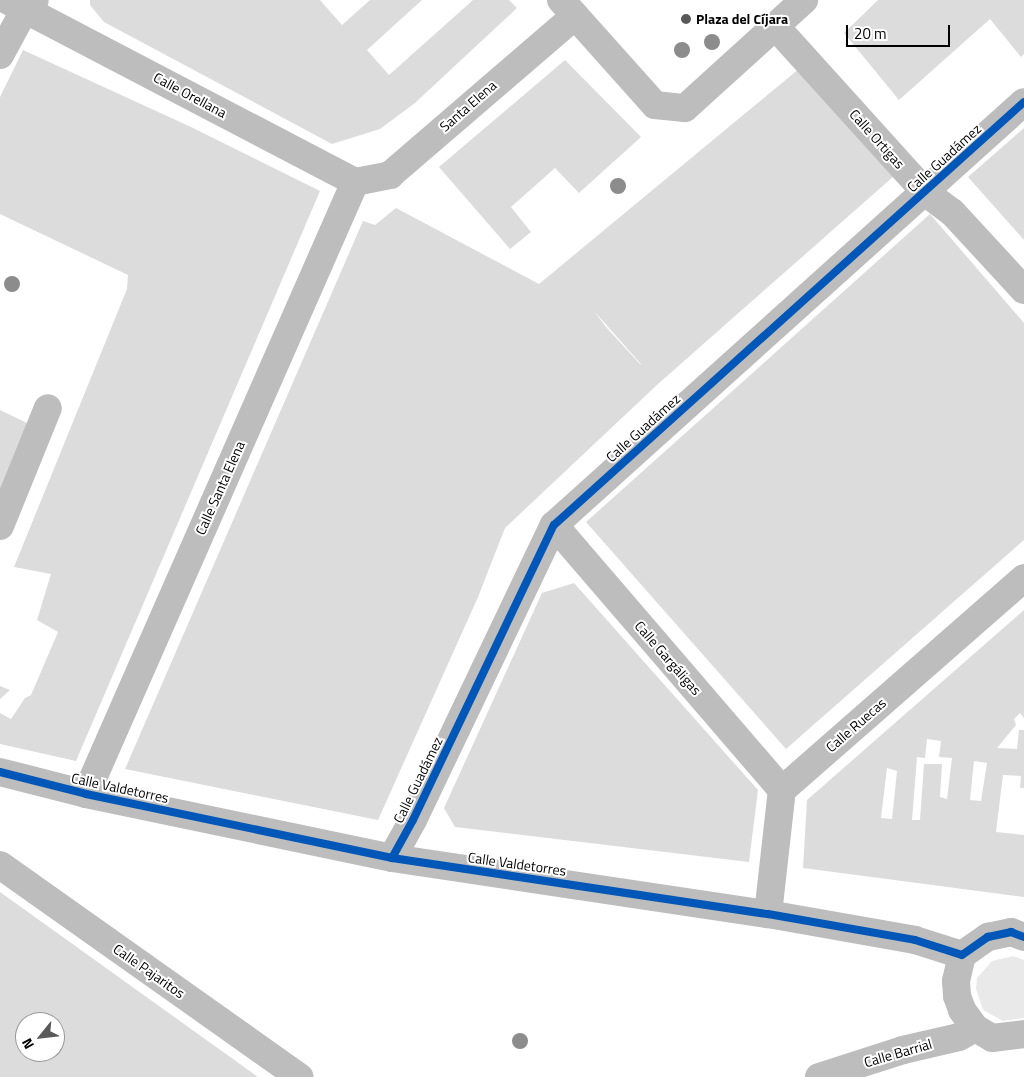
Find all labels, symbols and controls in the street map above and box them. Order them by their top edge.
place label: Plaza del Cíjara [696,11,788,27]
marker: Plaza del Cíjara [680,13,692,25]
scale bar [849,15,953,47]
text: 20 m [854,22,887,45]
street label: Calle Orellana [151,69,229,121]
street label: Santa Elena [436,77,500,135]
street label: Calle Ortigas [846,106,908,172]
street label: Calle Guadámez [903,120,985,196]
street label: Calle Guadámez [602,390,684,466]
street label: Calle Santa Elena [192,438,248,538]
street label: Calle Gargáligas [631,617,705,699]
street label: Calle Ruecas [823,694,889,756]
street label: Calle Guadámez [390,734,446,826]
street label: Calle Valdetorres [70,769,170,807]
street label: Calle Valdetorres [467,849,567,879]
street label: Calle Pajaritos [110,940,188,1002]
north arrow [15,1012,65,1062]
text: N [16,1035,39,1053]
street label: Calle Barrial [862,1035,934,1071]

